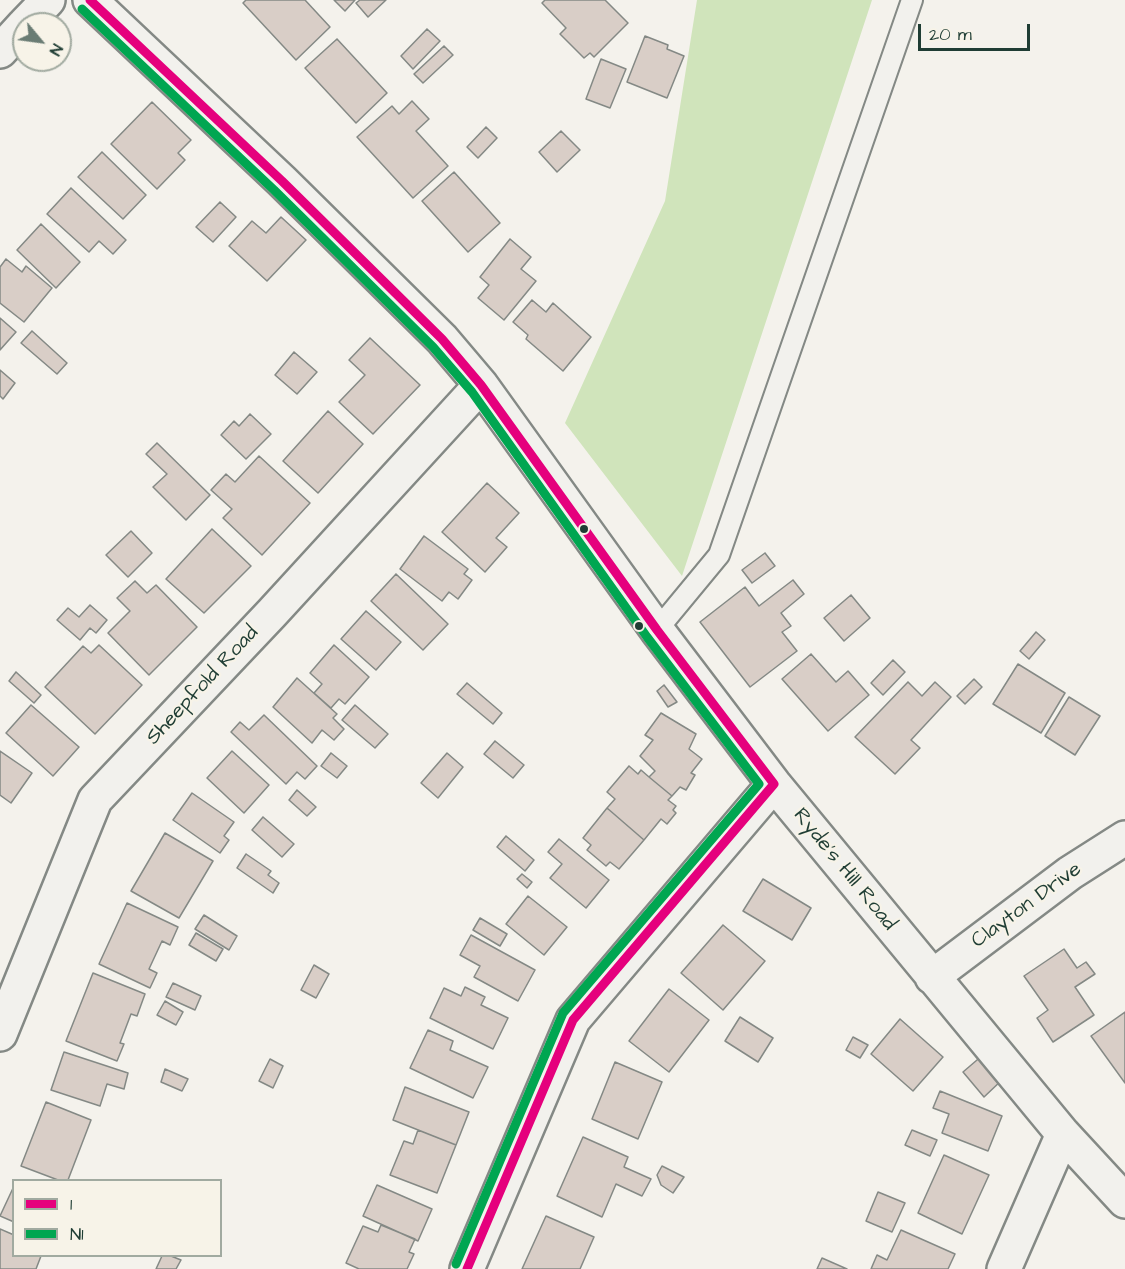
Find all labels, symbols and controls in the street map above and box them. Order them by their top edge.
north arrow [12,12,72,72]
scale bar [921,12,1034,50]
text: 20 m [929,22,972,47]
text: N [44,40,68,59]
unlabelled marker [578,523,590,535]
unlabelled marker [633,620,645,632]
street label: Sheepfold Road [142,621,264,751]
street label: Ryde's Hill Road [787,804,901,936]
street label: Clayton Drive [967,858,1087,954]
legend [12,1179,222,1257]
text: 1 [70,1192,72,1217]
text: N1 [70,1222,84,1247]

